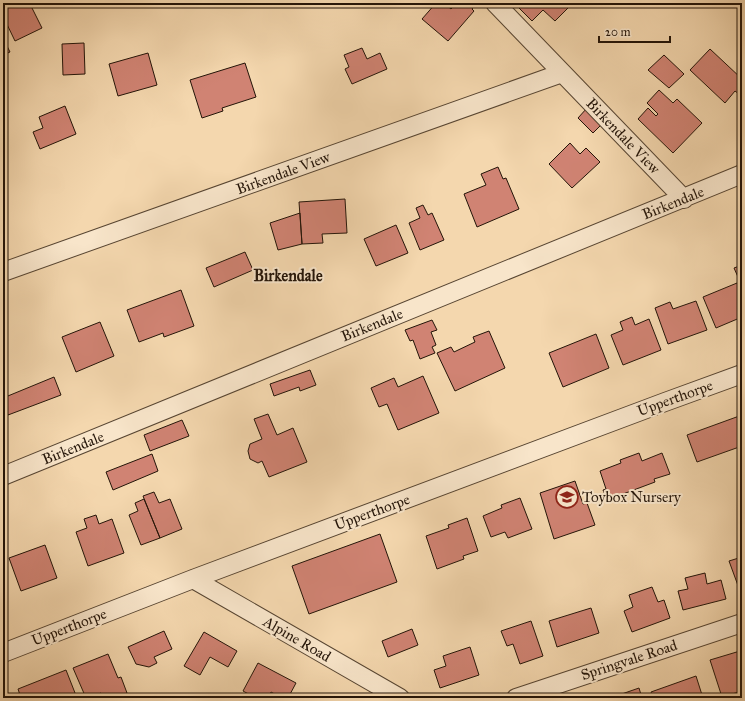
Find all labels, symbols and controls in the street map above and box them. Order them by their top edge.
scale bar [599,18,670,44]
text: 20 m [605,25,631,39]
street label: Birkendale View [582,94,664,178]
street label: Birkendale View [234,148,333,198]
street label: Birkendale [640,183,706,223]
district label: Birkendale [253,266,323,285]
street label: Birkendale [339,305,405,345]
street label: Upperthorpe [635,376,715,420]
street label: Birkendale [40,428,106,468]
school or university icon: Toybox Nursery [554,484,580,510]
place label: Toybox Nursery [582,488,682,506]
street label: Upperthorpe [332,490,412,534]
street label: Upperthorpe [29,604,109,650]
street label: Alpine Road [259,612,335,666]
street label: Springvale Road [579,636,680,684]

